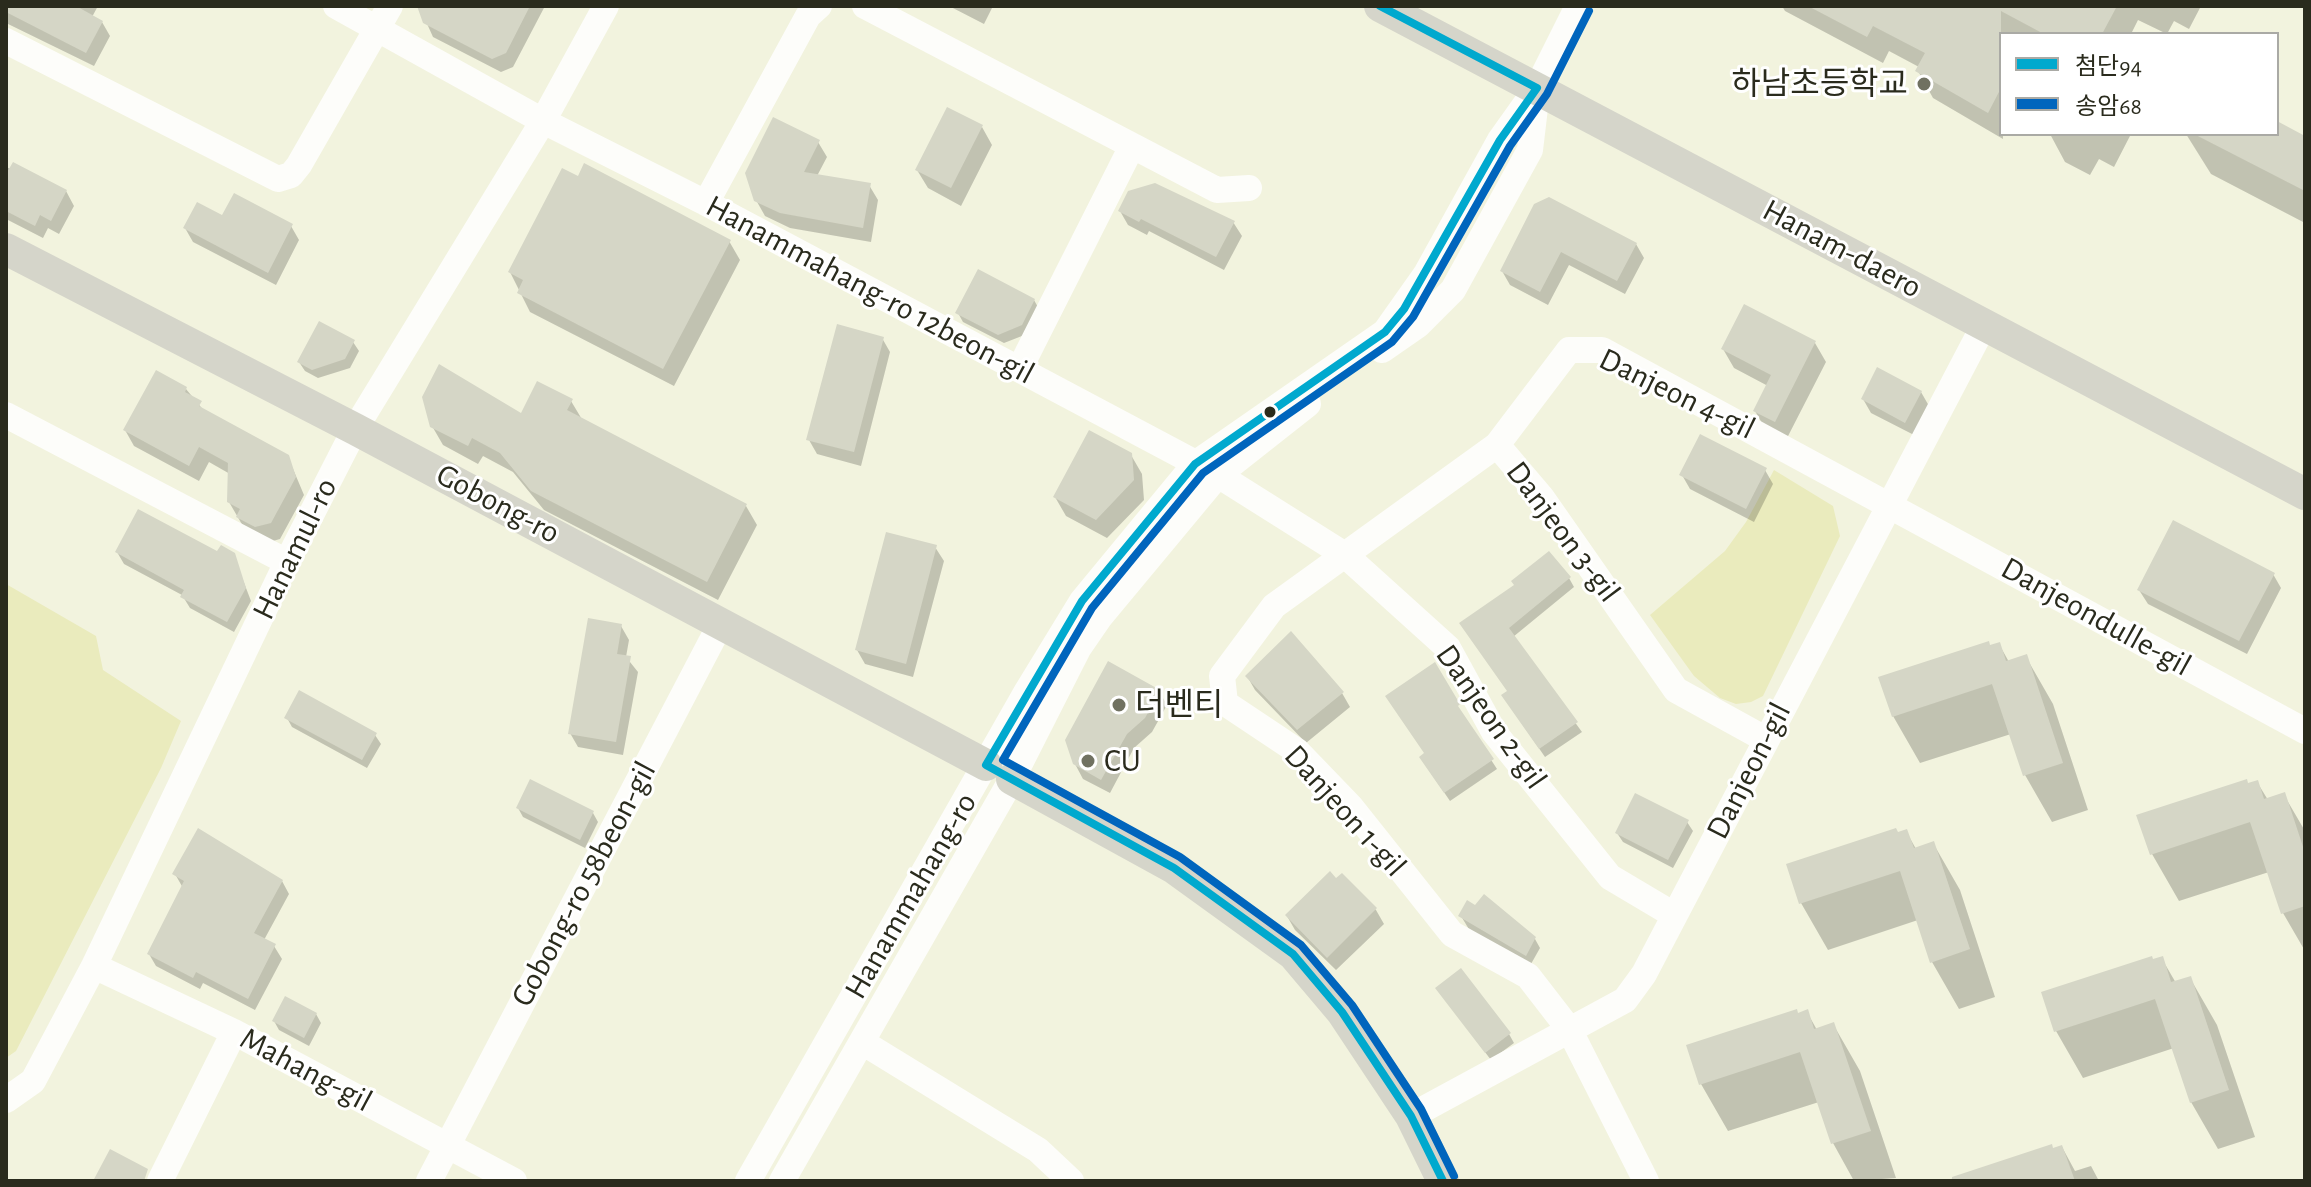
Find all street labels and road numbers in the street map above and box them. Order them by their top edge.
street label: Hanammahang-ro 12beon-gil [699,187,1041,393]
street label: Hanam-daero [1756,191,1928,307]
street label: Danjeon 4-gil [1593,340,1761,448]
street label: Danjeon 3-gil [1498,454,1628,610]
street label: Gobong-ro [430,456,566,552]
street label: Hanamul-ro [244,472,346,626]
street label: Danjeondulle-gil [1994,549,2198,685]
street label: Danjeon 2-gil [1427,637,1555,797]
street label: Danjeon-gil [1698,696,1800,846]
street label: Danjeon 1-gil [1276,737,1414,885]
street label: Gobong-ro 58beon-gil [503,755,665,1013]
street label: Hanammahang-ro [837,786,985,1006]
street label: Mahang-gil [233,1019,379,1121]

